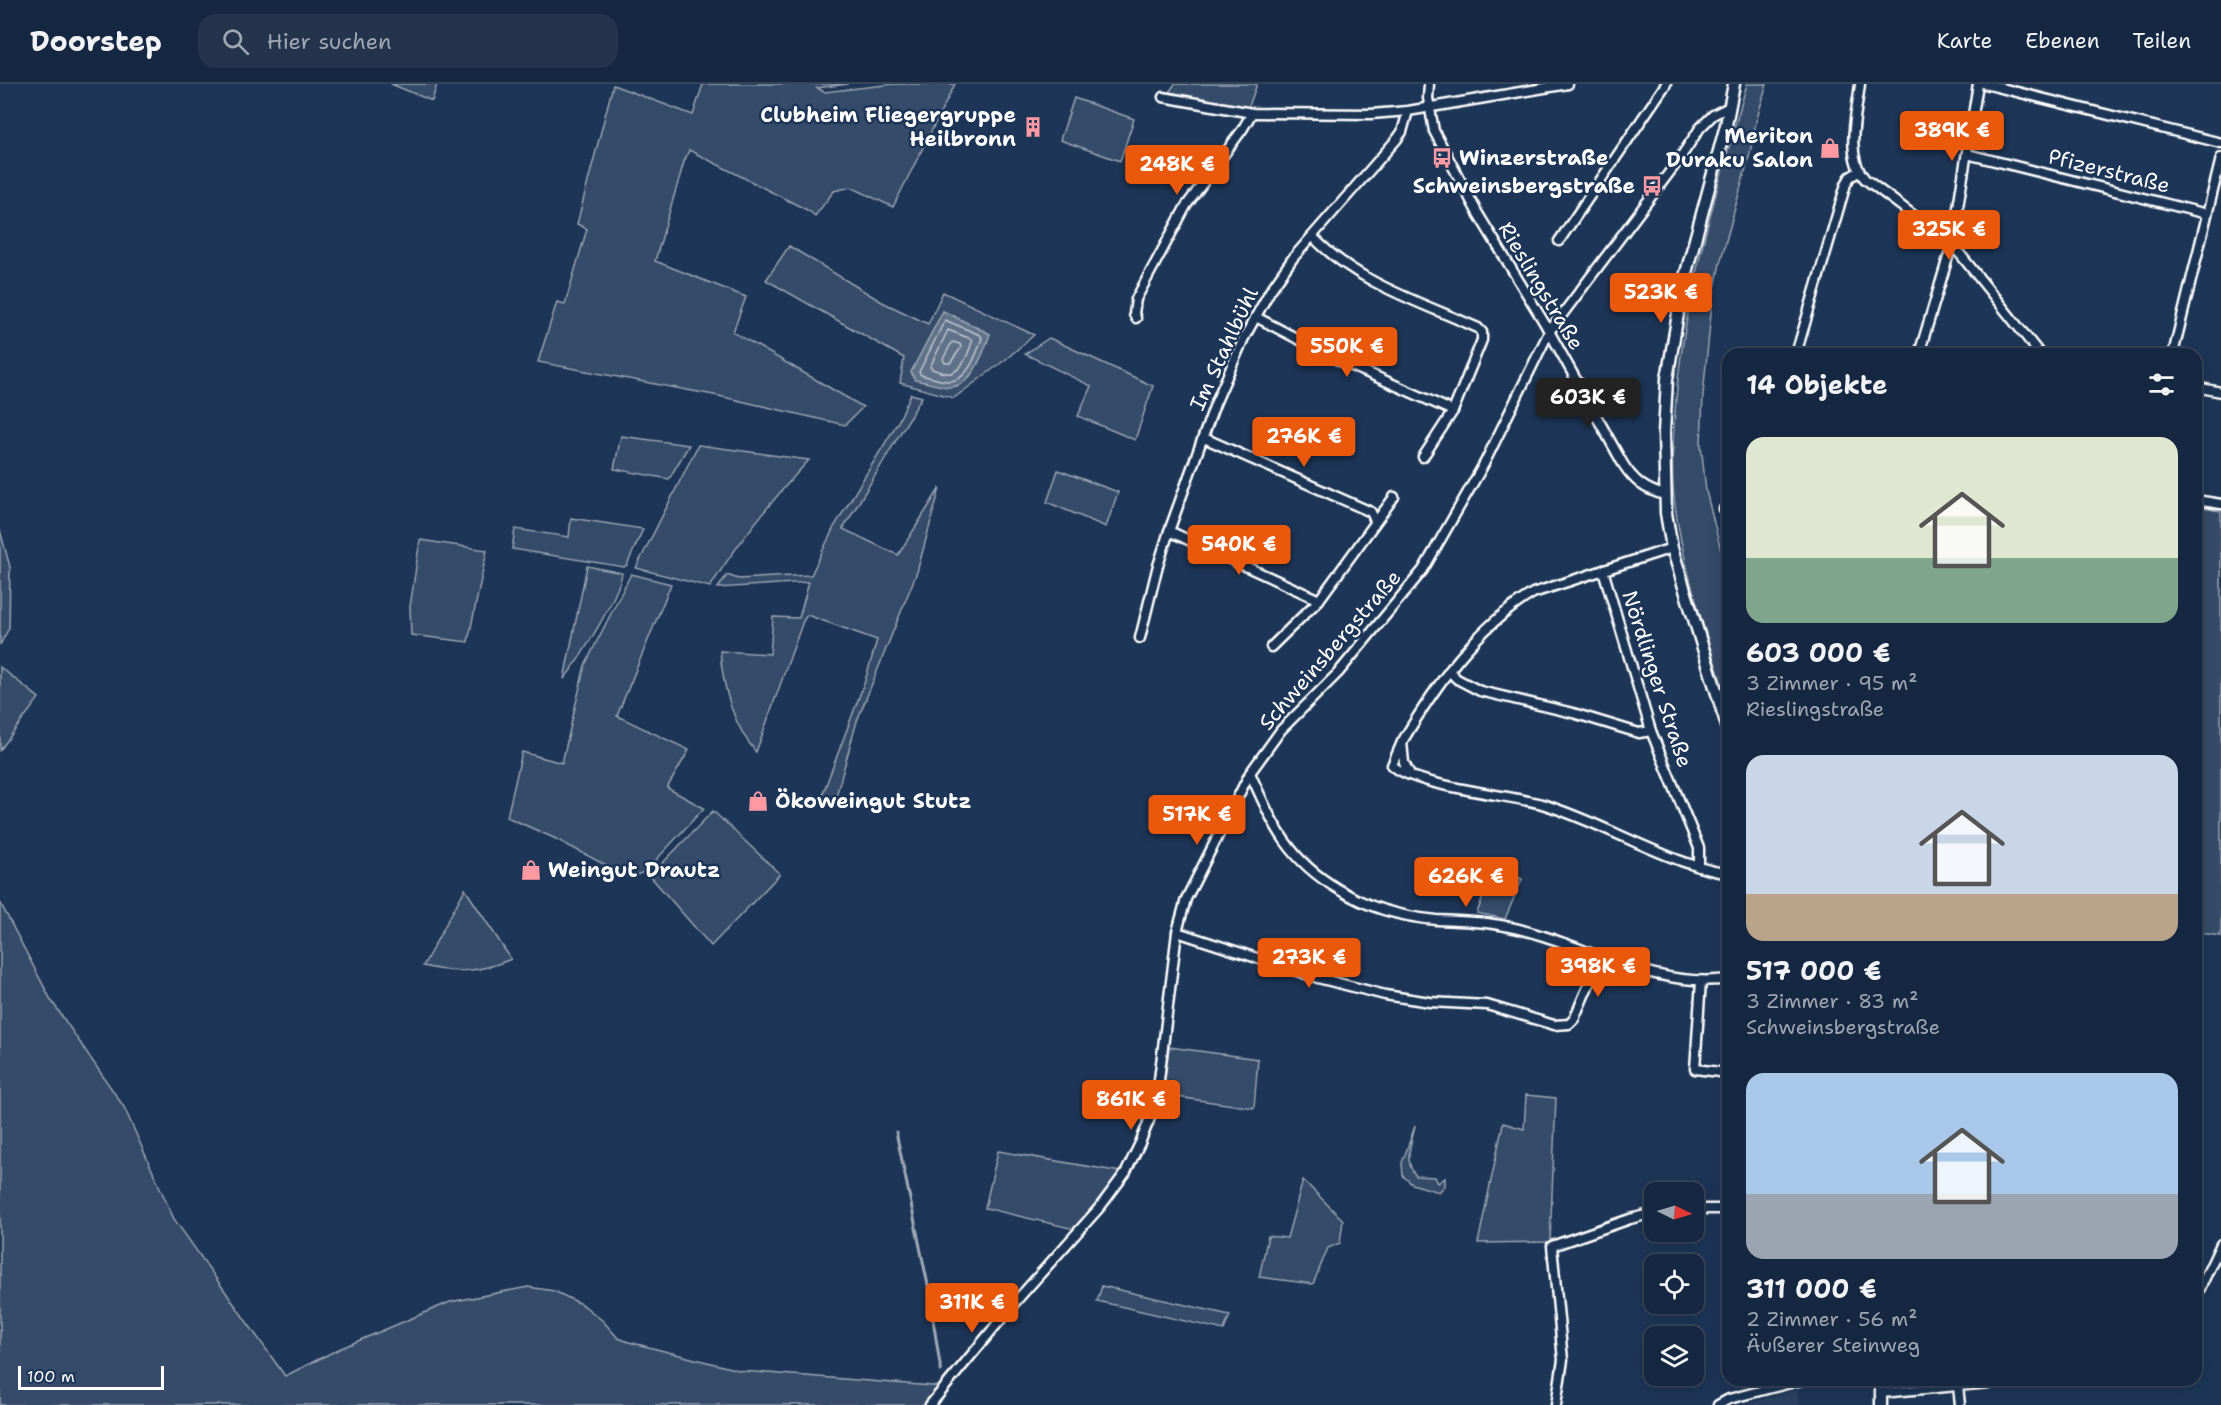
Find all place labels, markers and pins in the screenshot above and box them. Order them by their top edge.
place label: Clubheim Fliegergruppe Heilbronn [760,101,1016,153]
pin: 389K € [1903,111,2001,162]
building icon: Clubheim Fliegergruppe Heilbronn [1021,115,1045,139]
place label: Meriton Duraku Salon [1666,122,1813,174]
shop icon: Meriton Duraku Salon [1818,136,1842,160]
place label: Winzerstraße [1459,144,1609,172]
pin: 248K € [1128,145,1226,196]
bus stop icon: Winzerstraße [1430,146,1454,170]
place label: Schweinsbergstraße [1413,172,1635,200]
bus stop icon: Schweinsbergstraße [1640,174,1664,198]
pin: 325K € [1900,210,1998,261]
pin: 523K € [1612,273,1710,324]
pin: 550K € [1298,327,1396,378]
pin: 603K € [1539,378,1637,429]
pin: 276K € [1255,417,1353,468]
pin: 540K € [1190,525,1288,576]
place label: Ökoweingut Stutz [775,787,972,815]
shop icon: Ökoweingut Stutz [746,789,770,813]
pin: 517K € [1148,795,1246,846]
place label: Weingut Drautz [548,856,720,884]
pin: 626K € [1417,857,1515,908]
shop icon: Weingut Drautz [519,858,543,882]
pin: 273K € [1260,938,1358,989]
pin: 398K € [1549,947,1647,998]
pin: 861K € [1082,1080,1180,1131]
pin: 311K € [923,1283,1021,1334]

